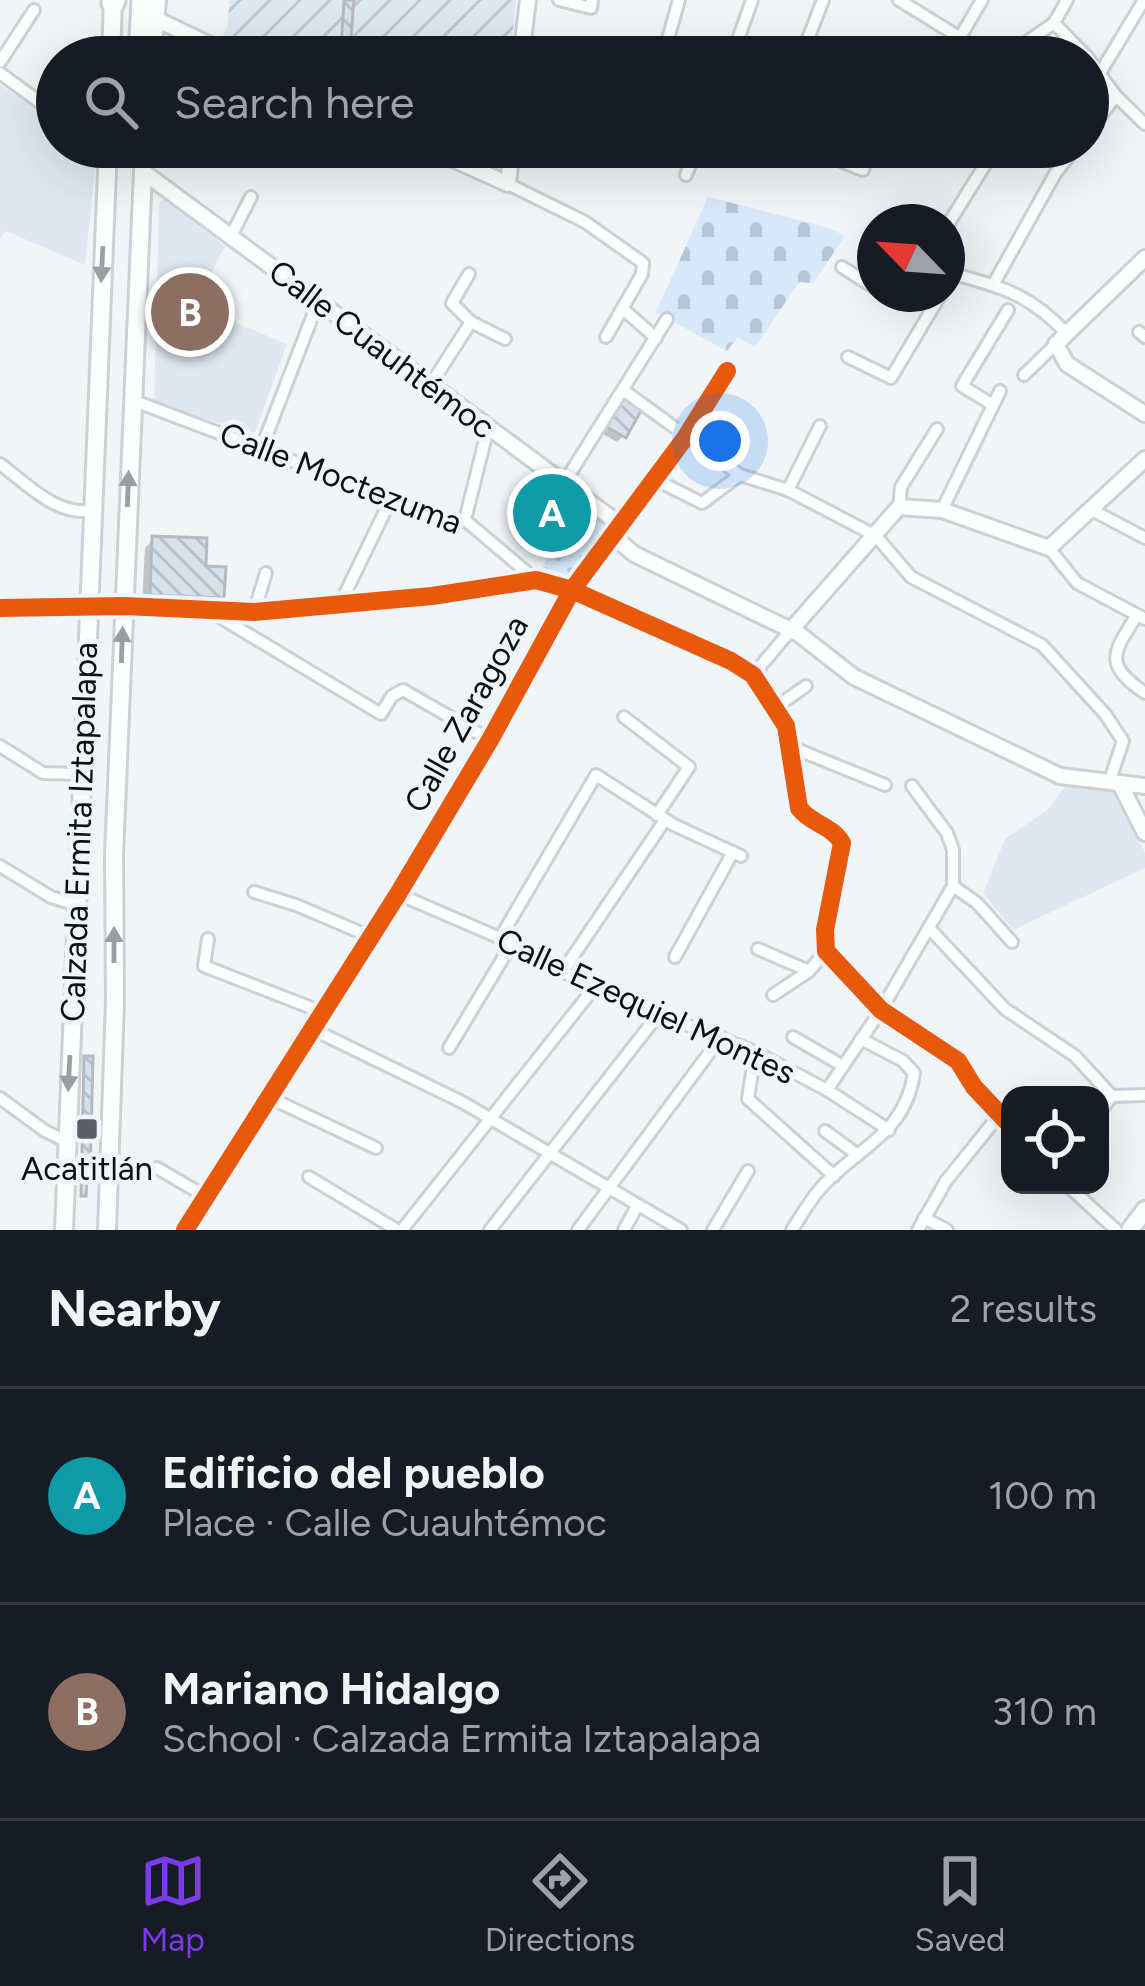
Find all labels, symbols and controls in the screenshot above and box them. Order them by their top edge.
search box [36,36,1109,168]
icon: search [78,69,144,135]
text: Search here [174,75,414,129]
north arrow [857,204,965,312]
one-way arrow [92,246,111,284]
street label: Calle Cuauhtémoc [261,251,503,447]
pin: B [151,267,229,357]
your location [690,411,750,471]
street label: Calle Moctezuma [214,414,468,542]
pin: A [513,468,591,558]
one-way arrow [119,469,138,507]
street label: Calle Zaragoza [396,609,536,819]
one-way arrow [113,625,132,663]
street label: Calzada Ermita Iztapalapa [53,641,105,1023]
street label: Calle Ezequiel Montes [491,920,801,1092]
one-way arrow [105,925,124,963]
one-way arrow [59,1055,78,1093]
map controls [1001,1086,1109,1194]
button: locate [1001,1086,1109,1194]
marker: Acatitlán [74,1116,100,1142]
place label: Acatitlán [21,1149,153,1188]
text: Nearby [48,1278,221,1339]
text: 2 results [950,1285,1097,1332]
text: Edificio del pueblo [162,1445,545,1499]
text: A [73,1472,101,1519]
text: 100 m [988,1472,1097,1519]
text: Place · Calle Cuauhtémoc [162,1499,607,1546]
text: Mariano Hidalgo [162,1661,500,1715]
text: B [75,1688,99,1735]
text: 310 m [992,1688,1097,1735]
text: School · Calzada Ermita Iztapalapa [162,1715,761,1762]
tab: Map [140,1848,206,1959]
tab: Directions [485,1848,635,1959]
tab: Saved [914,1848,1005,1959]

